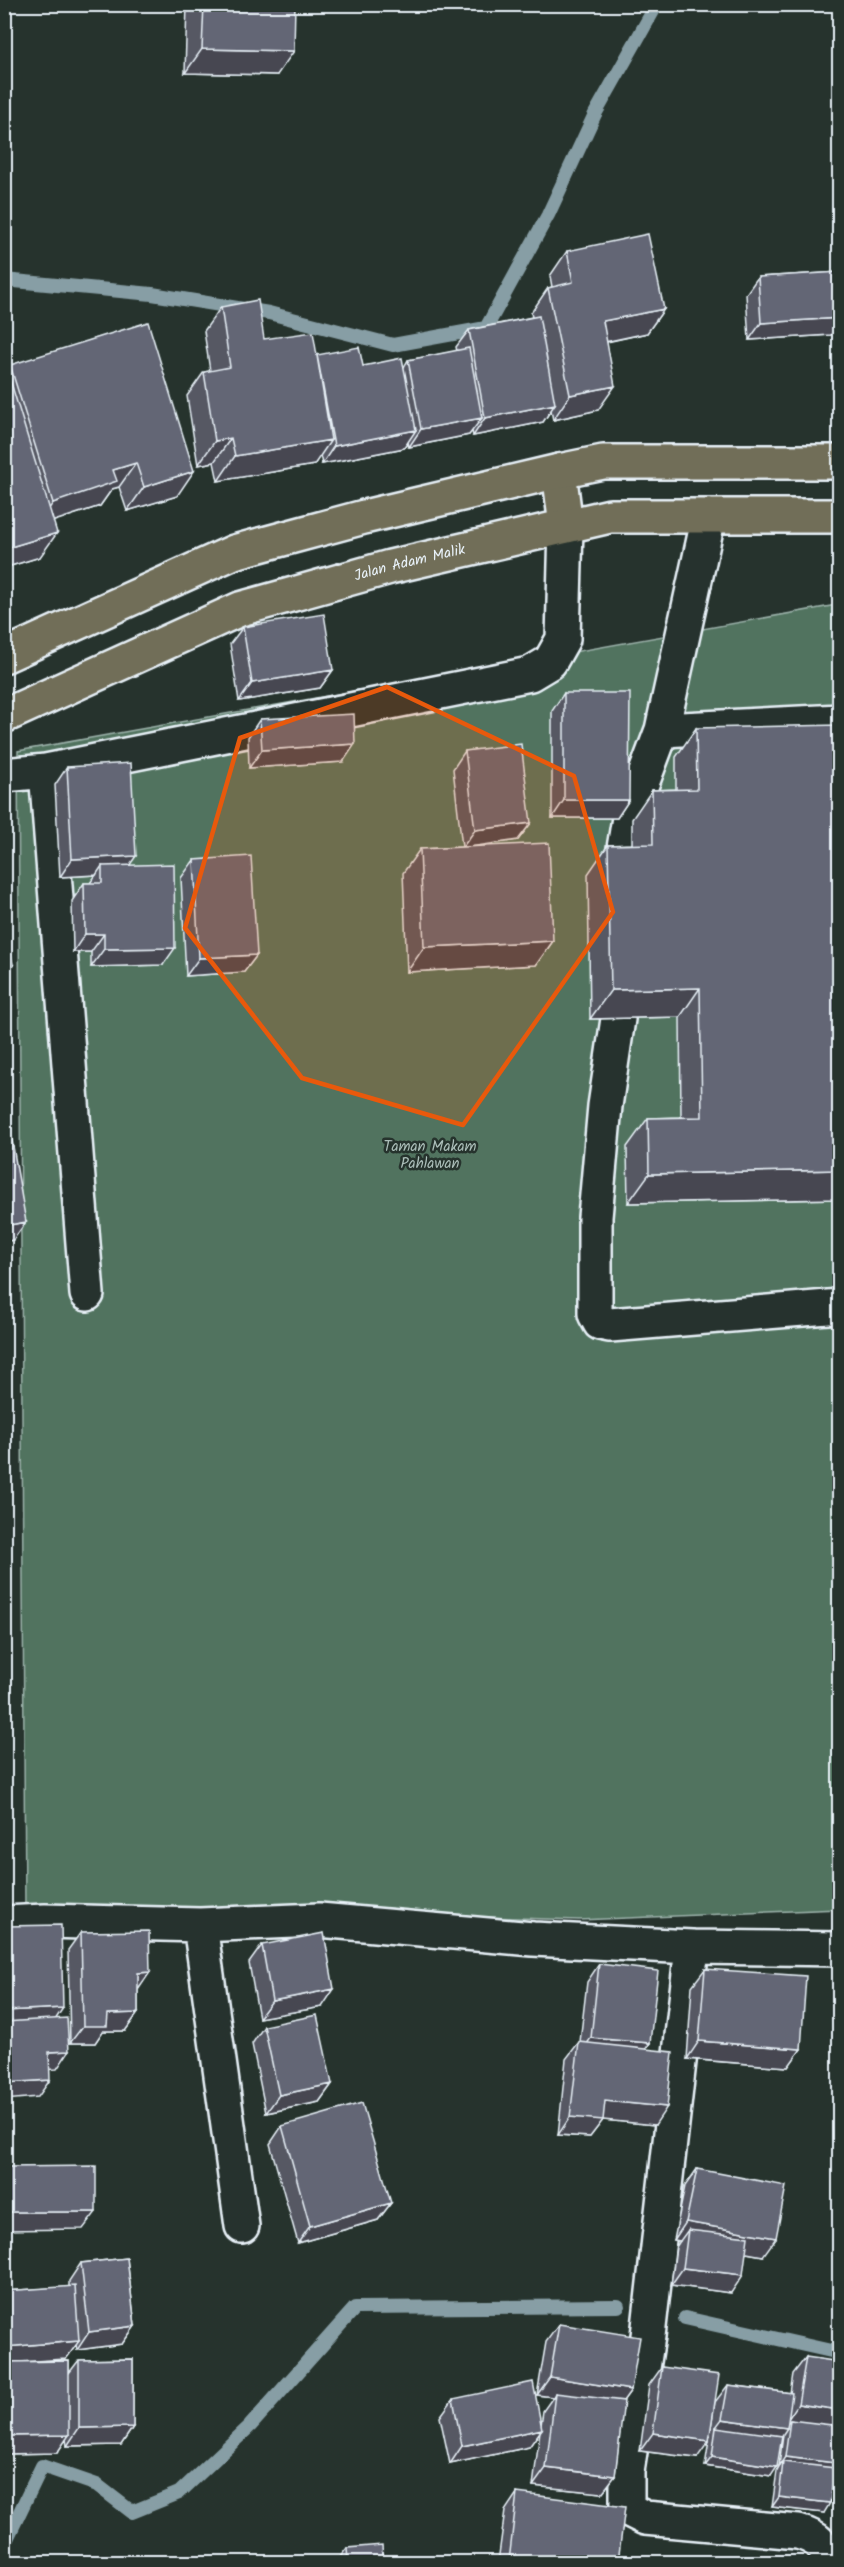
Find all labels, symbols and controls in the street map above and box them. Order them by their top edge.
street label: Jalan Adam Malik [351,538,469,588]
park label: Taman Makam Pahlawan [384,1135,477,1176]

